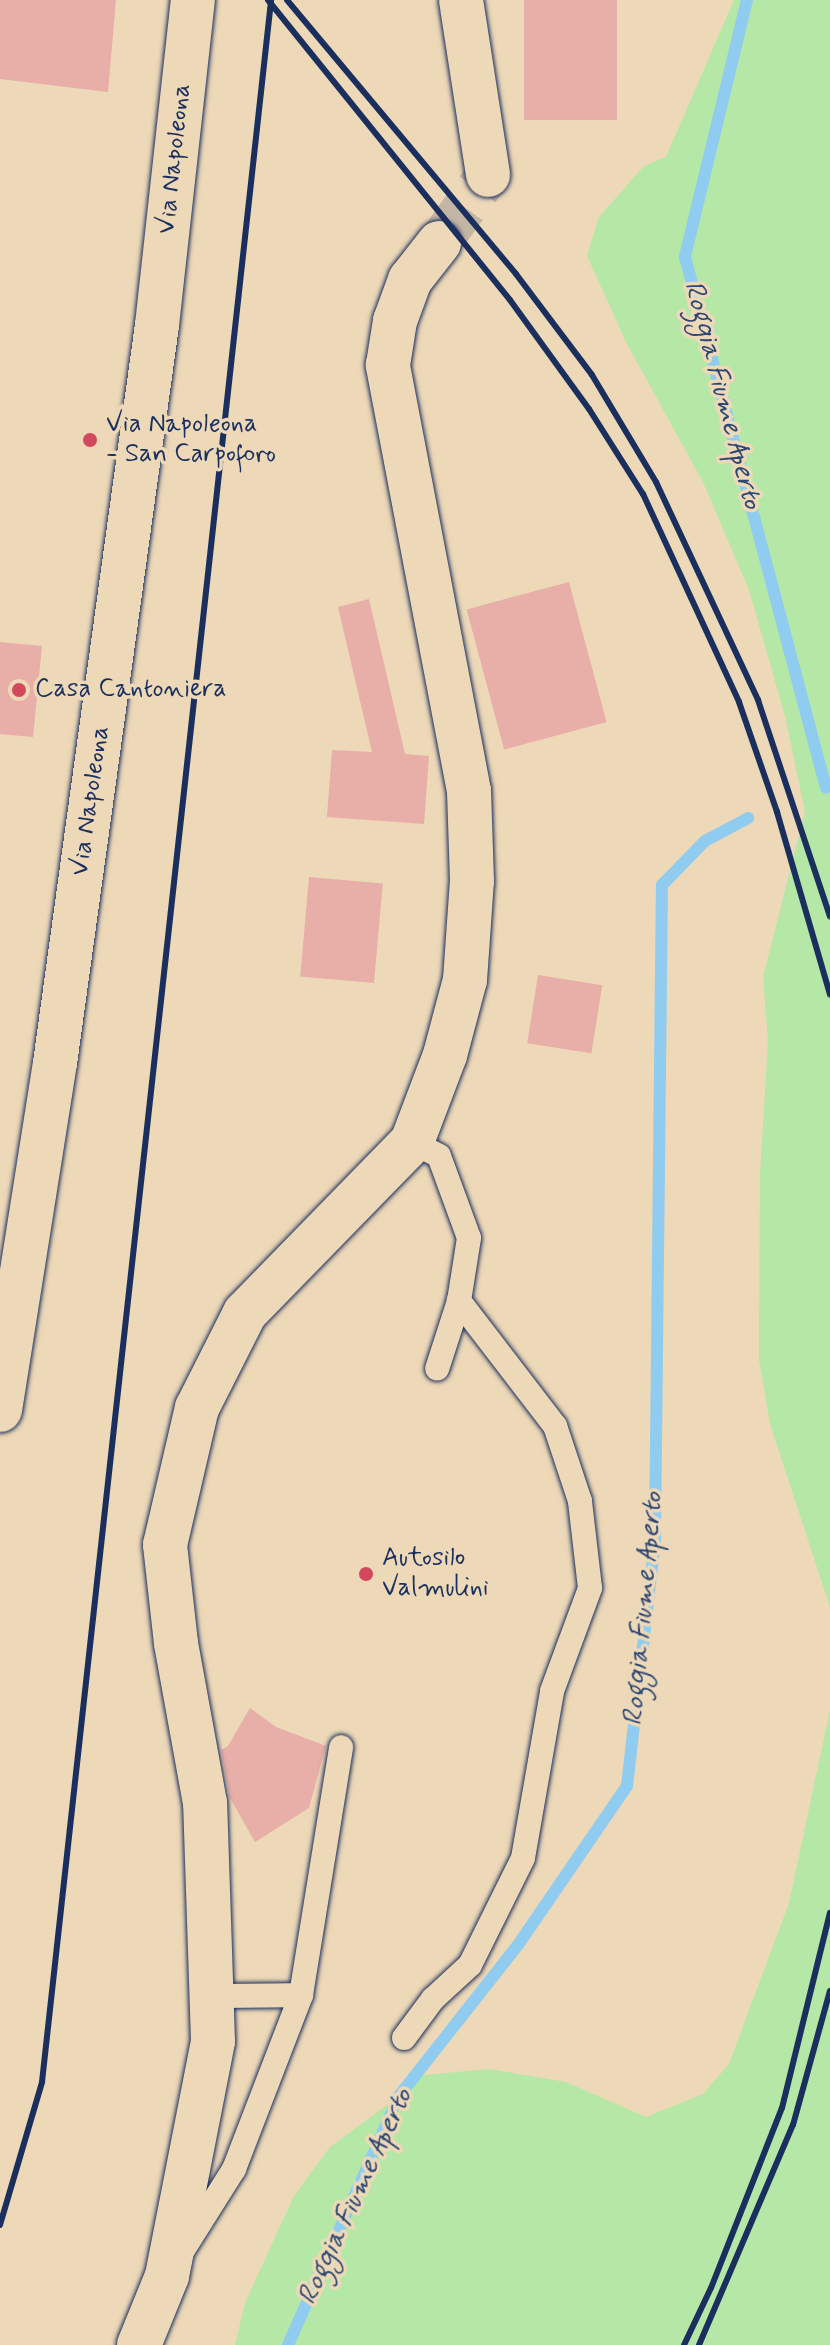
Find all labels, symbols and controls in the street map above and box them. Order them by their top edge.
street label: Via Napoleona [152,83,198,235]
water label: Roggia Fiume Aperto [675,277,769,513]
place label: Via Napoleona - San Carpoforo [106,409,278,470]
marker: Via Napoleona - San Carpoforo [81,431,99,449]
place label: Casa Cantoniera [35,674,221,706]
marker: Casa Cantoniera [10,681,28,699]
street label: Via Napoleona [65,725,117,877]
water label: Roggia Fiume Aperto [617,1491,671,1727]
place label: Autosilo Valmulini [382,1543,489,1604]
marker: Autosilo Valmulini [357,1565,375,1583]
water label: Roggia Fiume Aperto [291,2084,421,2310]

